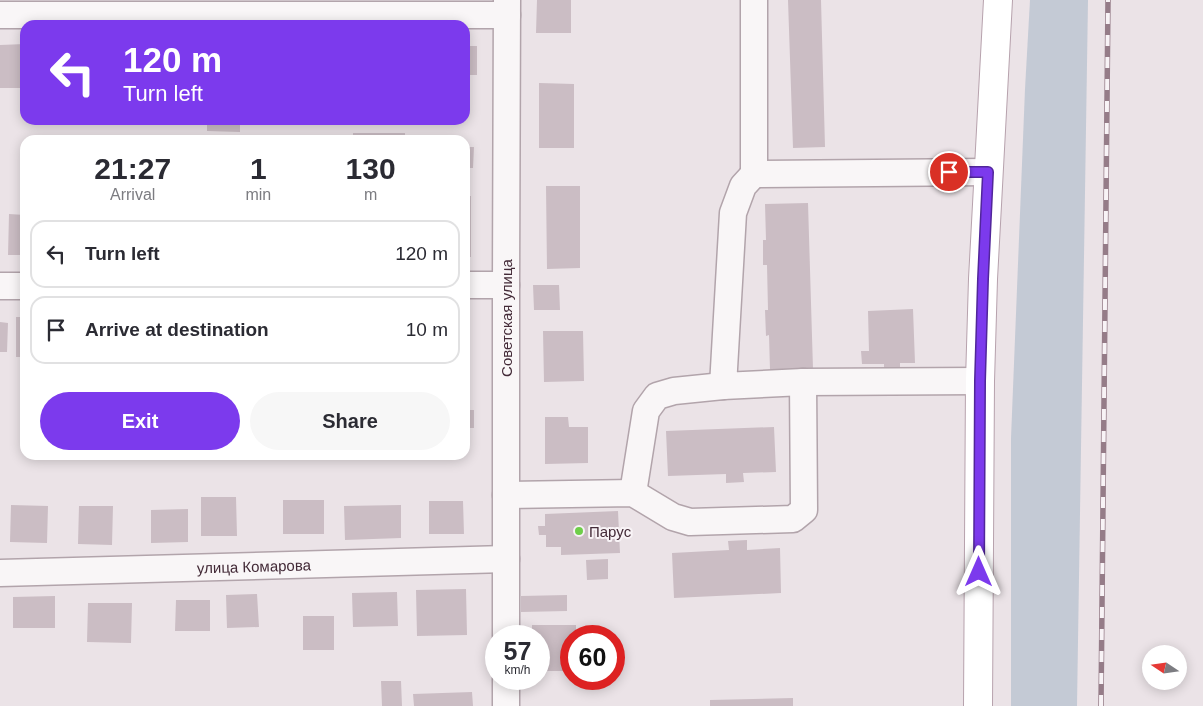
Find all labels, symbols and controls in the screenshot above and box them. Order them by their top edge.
icon: left [40,40,105,105]
text: 120 m [123,40,222,79]
text: Turn left [123,81,203,106]
pin [928,151,970,193]
text: 21:27 [94,152,171,185]
text: 1 [250,152,267,185]
text: 130 [346,152,396,185]
icon: arrive [935,158,963,186]
text: Arrival [110,186,155,203]
text: min [245,186,271,203]
text: m [364,186,377,203]
icon: left [42,240,70,268]
text: Turn left [85,243,160,264]
text: 120 m [395,243,448,264]
street label: Советская улица [498,258,515,377]
icon: arrive [42,316,70,344]
text: Arrive at destination [85,319,269,340]
text: 10 m [406,319,448,340]
button: Exit [40,392,240,450]
button: Share [250,392,450,450]
place label: Парус [589,523,632,540]
marker: Парус [573,525,585,537]
position arrow [952,545,1004,597]
street label: улица Комарова [197,556,312,576]
speed limit sign: 60 [560,625,625,690]
text: 57 [504,637,531,665]
north arrow [1142,645,1188,690]
map controls [1142,645,1187,690]
text: km/h [504,663,531,677]

